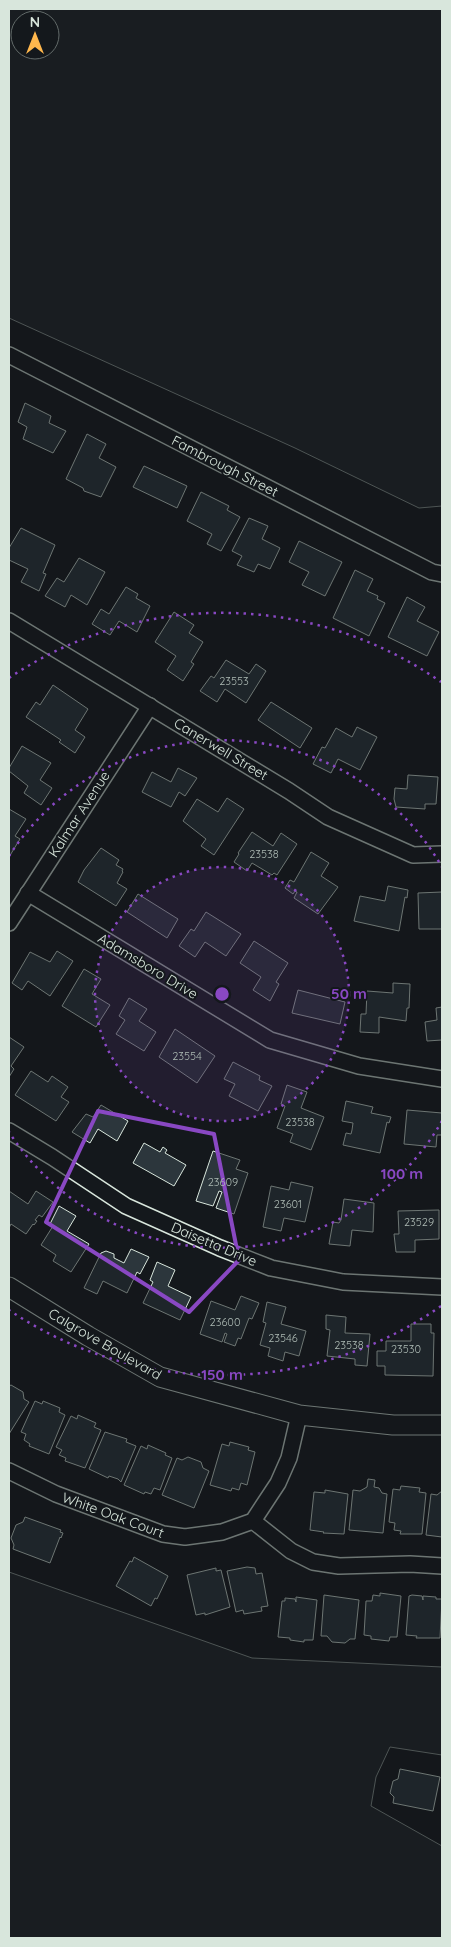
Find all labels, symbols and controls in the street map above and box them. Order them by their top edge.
north arrow [10,10,60,60]
text: N [30,13,40,31]
street label: Fambrough Street [169,431,282,501]
house number: 23553 [219,674,249,688]
street label: Canerwell Street [171,714,272,784]
street label: Kalmar Avenue [44,767,114,861]
house number: 23538 [249,847,279,861]
street label: Adamsboro Drive [95,929,201,1003]
text: 50 m [331,984,367,1003]
centre of rings [213,985,231,1003]
house number: 23554 [172,1049,202,1063]
house number: 23538 [285,1115,315,1129]
text: 100 m [381,1164,423,1183]
house number: 23609 [208,1175,238,1189]
house number: 23601 [274,1197,302,1211]
house number: 23529 [404,1215,434,1229]
street label: Daisetta Drive [168,1218,260,1270]
street label: Calgrove Boulevard [45,1304,165,1384]
house number: 23600 [210,1315,240,1329]
house number: 23546 [268,1331,298,1345]
house number: 23538 [334,1338,364,1352]
house number: 23530 [391,1342,421,1356]
text: 150 m [201,1365,243,1384]
street label: White Oak Court [60,1488,167,1542]

